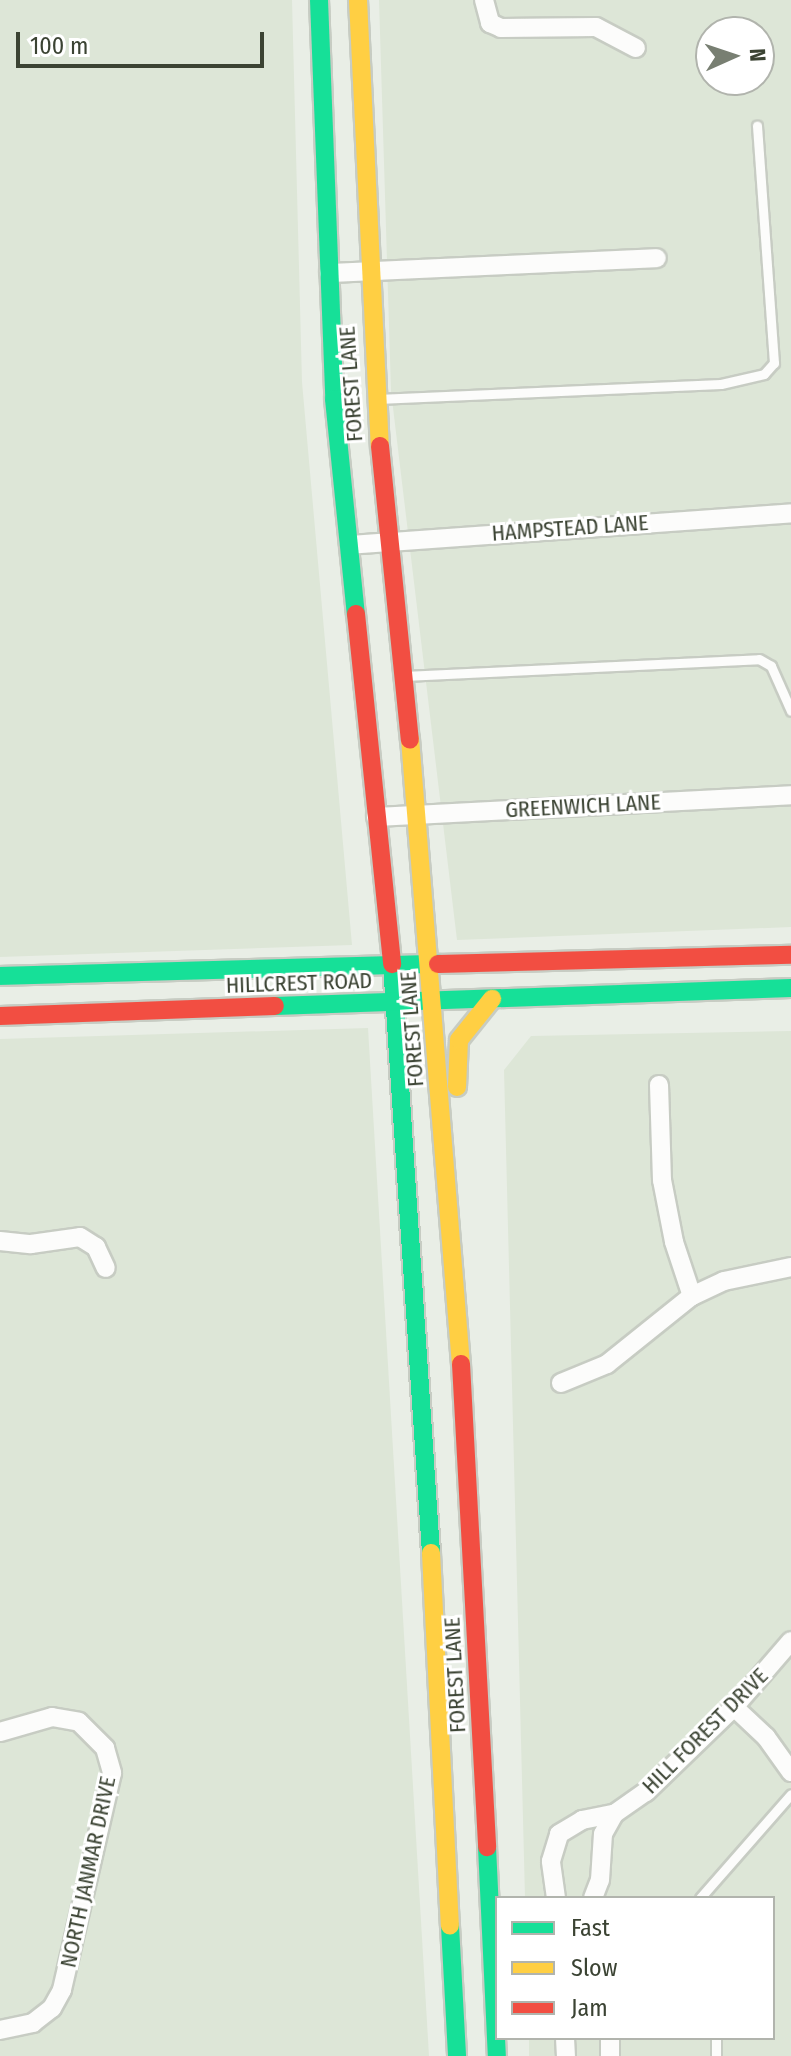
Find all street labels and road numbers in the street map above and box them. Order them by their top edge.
street label: FOREST LANE [334,325,368,443]
street label: HAMPSTEAD LANE [491,509,649,547]
street label: GREENWICH LANE [505,789,661,823]
street label: HILLCREST ROAD [225,967,373,999]
street label: FOREST LANE [395,970,429,1088]
street label: FOREST LANE [439,1616,471,1734]
street label: HILL FOREST DRIVE [637,1663,773,1799]
street label: NORTH JANMAR DRIVE [55,1774,121,1970]

